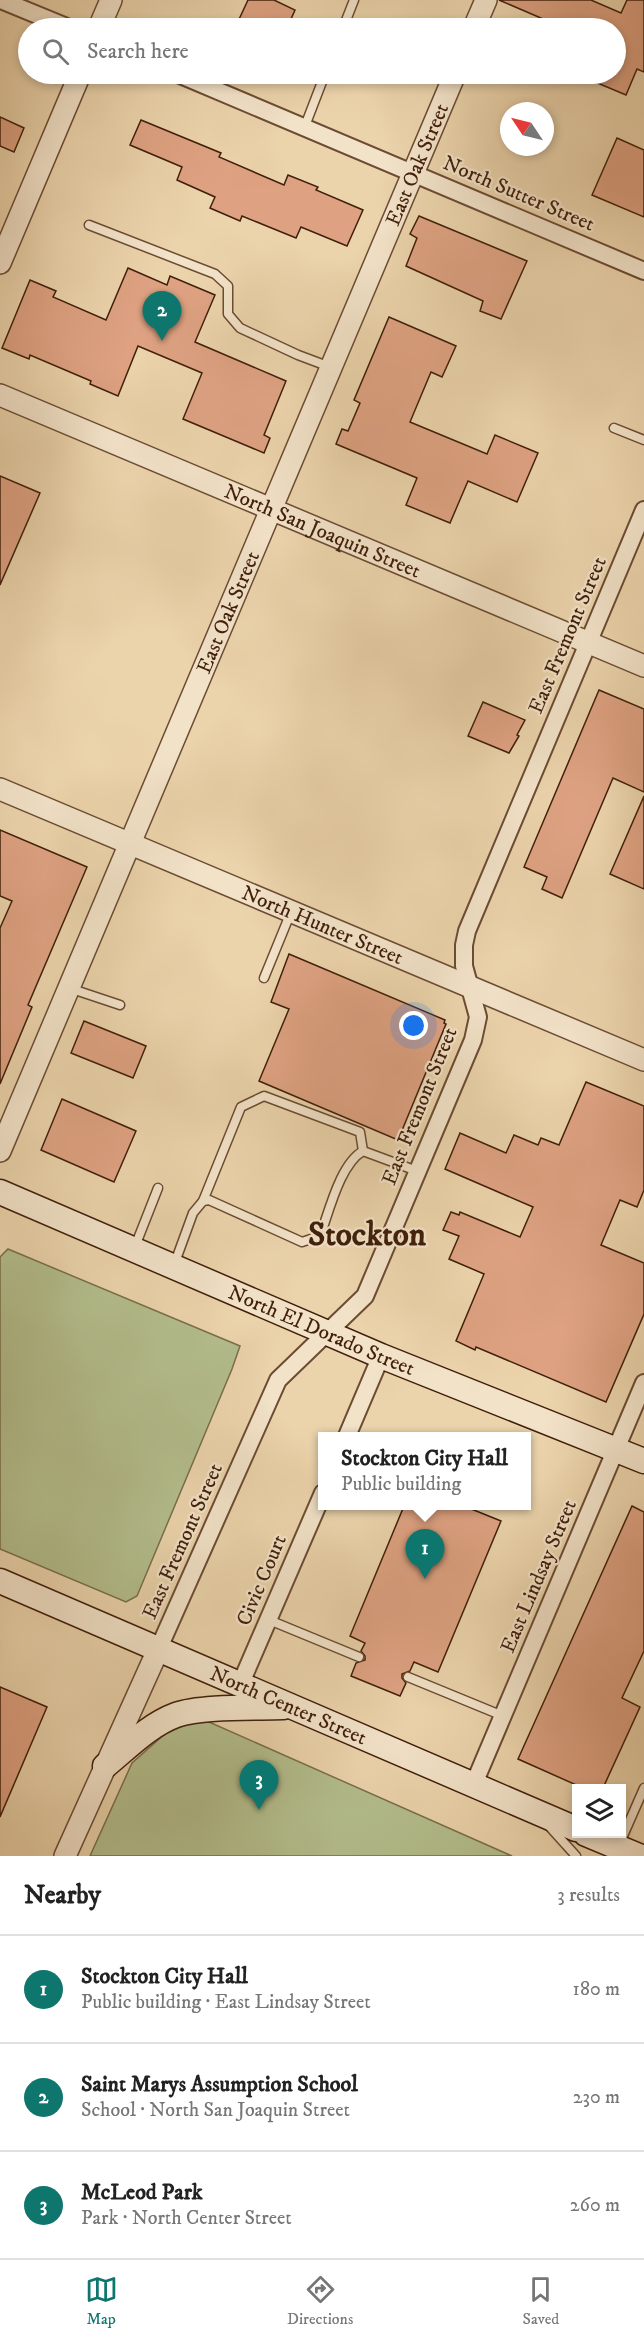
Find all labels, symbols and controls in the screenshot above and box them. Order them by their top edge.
search box [18,18,626,84]
icon: search [39,35,72,68]
text: Search here [87,38,189,65]
street label: East Oak Street [380,99,455,230]
north arrow [500,102,554,156]
street label: North Sutter Street [439,150,599,238]
pin: 2 [142,292,182,341]
street label: North San Joaquin Street [220,479,425,585]
street label: East Oak Street [191,547,266,678]
street label: East Fremont Street [523,553,613,718]
street label: North Hunter Street [238,880,407,971]
your location [399,1011,428,1040]
street label: East Fremont Street [376,1023,464,1189]
district label: Stockton [308,1215,427,1256]
street label: North El Dorado Street [224,1280,418,1382]
popup [318,1432,531,1510]
text: Stockton City Hall [341,1445,508,1472]
street label: East Fremont Street [137,1459,229,1623]
text: Public building [341,1472,461,1497]
street label: East Lindsay Street [495,1496,583,1657]
pin: 1 [406,1530,444,1579]
street label: Civic Court [231,1531,293,1630]
street label: North Center Street [206,1661,371,1751]
pin: 3 [240,1760,278,1810]
map controls [572,1784,626,1838]
button: layers [572,1784,626,1838]
text: Nearby [24,1879,101,1912]
text: 3 results [557,1883,620,1908]
text: Stockton City Hall [81,1963,248,1990]
text: 1 [40,1977,47,2002]
text: 180 m [573,1977,620,2002]
text: Public building · East Lindsay Street [81,1990,371,2015]
text: Saint Marys Assumption School [81,2071,358,2098]
text: 2 [39,2085,48,2110]
text: 230 m [573,2085,620,2110]
text: School · North San Joaquin Street [81,2098,350,2123]
text: McLeod Park [81,2179,203,2206]
text: 3 [40,2193,47,2218]
text: 260 m [570,2193,620,2218]
text: Park · North Center Street [81,2206,292,2231]
tab: Map [85,2273,118,2329]
tab: Directions [287,2273,353,2329]
tab: Saved [523,2273,559,2329]

